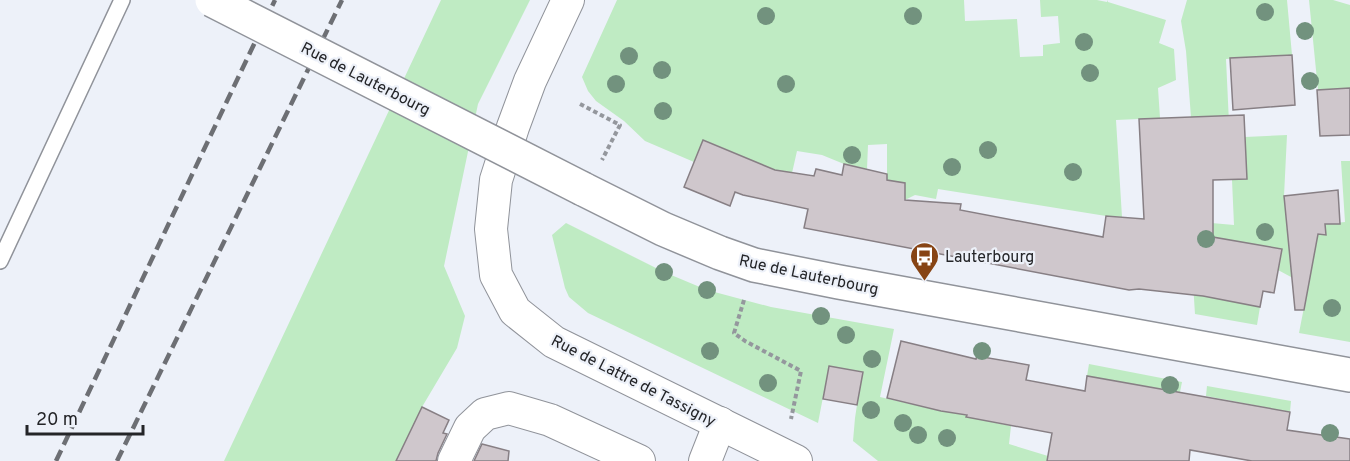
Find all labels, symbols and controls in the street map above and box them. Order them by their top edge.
street label: Rue de Lauterbourg [297,39,433,121]
bus stop icon: Lauterbourg [908,240,940,282]
place label: Lauterbourg [945,248,1034,268]
street label: Rue de Lauterbourg [737,251,880,301]
street label: Rue de Lattre de Tassigny [547,331,719,432]
scale bar [27,398,142,436]
text: 20 m [36,409,78,432]

